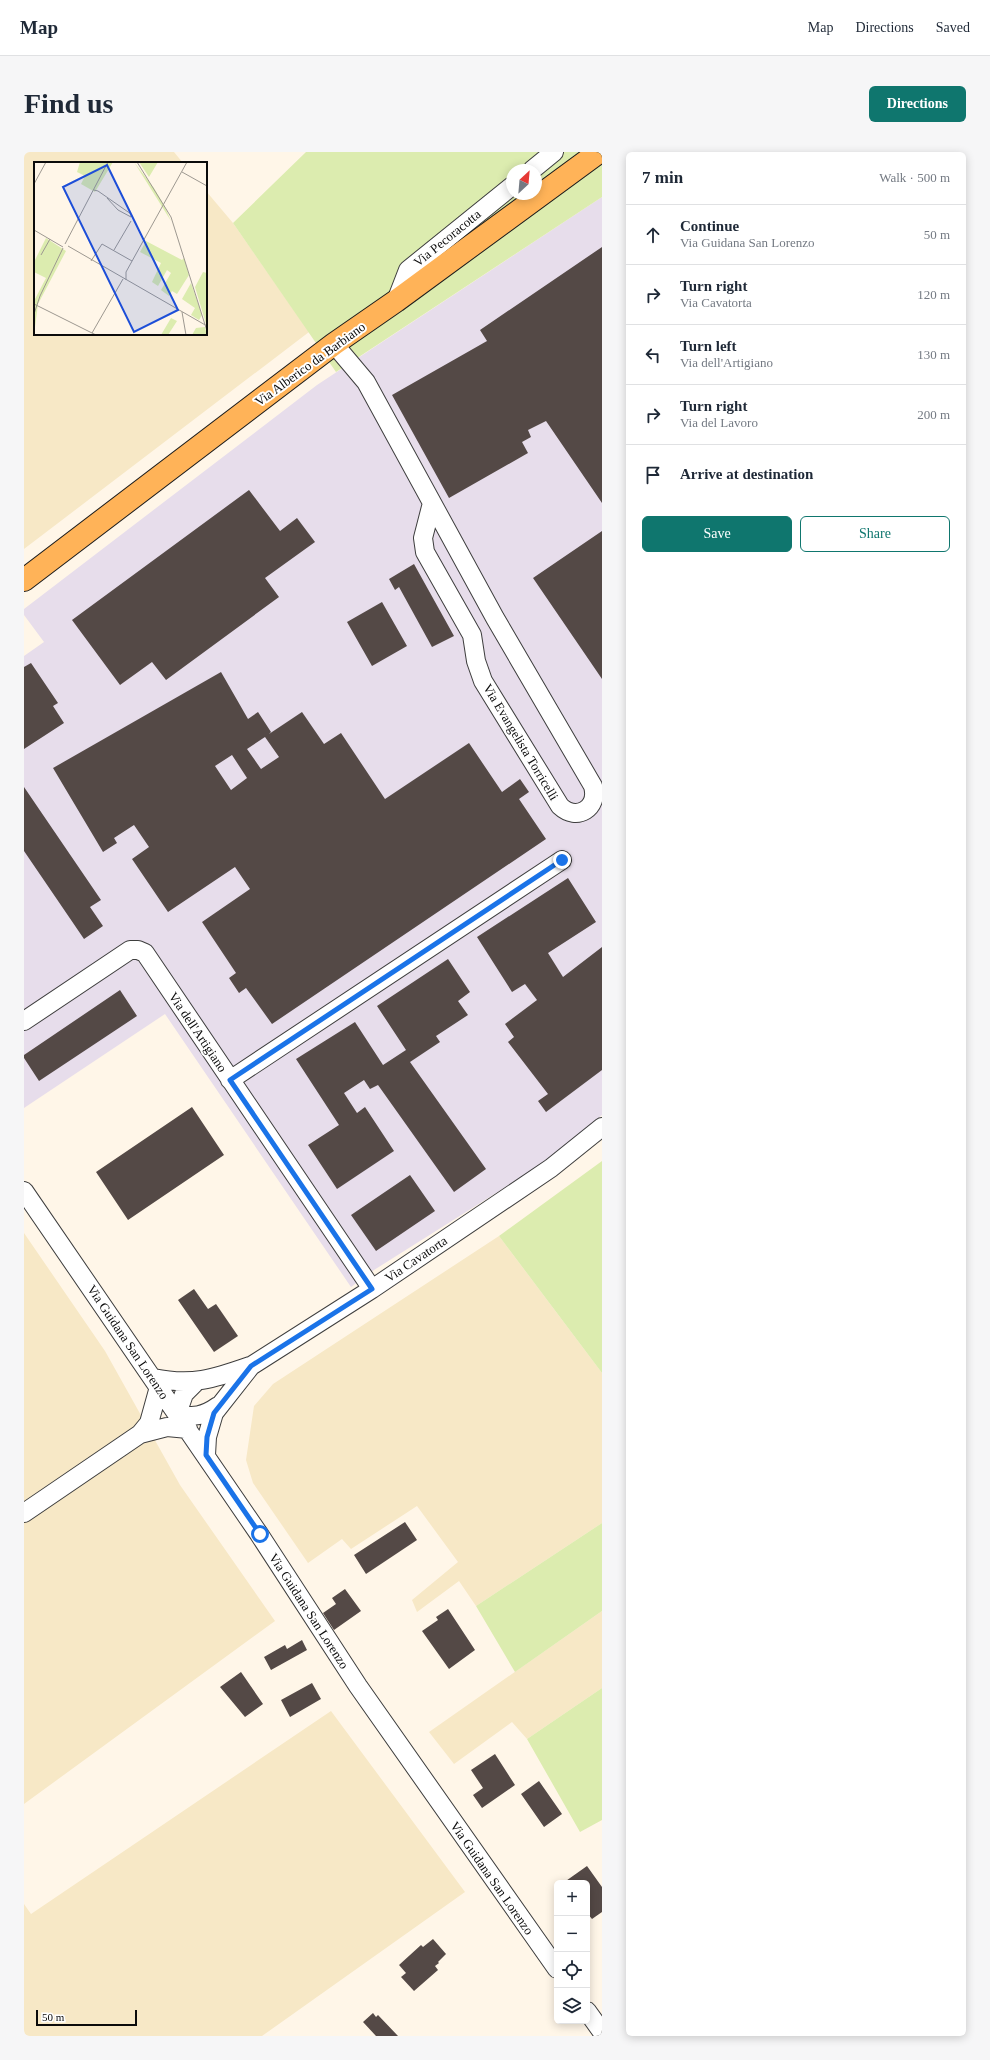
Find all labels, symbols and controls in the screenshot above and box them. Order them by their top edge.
text: Map [20,17,58,38]
text: Map [808,20,833,35]
text: Directions [855,20,914,35]
text: Saved [936,20,970,35]
button: Directions [869,86,966,122]
text: Find us [24,88,114,119]
inset map [34,162,207,335]
north arrow [506,164,542,200]
text: 7 min [642,168,683,187]
text: Walk · 500 m [879,170,950,185]
street label: Via Pecoracotta [410,206,484,270]
text: Continue [680,218,739,234]
icon: ahead [642,224,664,246]
text: 50 m [924,227,950,242]
text: Via Guidana San Lorenzo [680,235,815,250]
text: Turn right [680,278,747,294]
icon: right [642,284,664,306]
text: 120 m [917,287,950,302]
text: Via Cavatorta [680,295,752,310]
street label: Via Alberico da Barbiano [252,319,368,409]
text: Turn left [680,338,737,354]
icon: left [642,344,664,366]
text: 130 m [917,347,950,362]
text: Via dell'Artigiano [680,355,773,370]
text: Turn right [680,398,747,414]
icon: right [642,404,664,426]
text: 200 m [917,407,950,422]
text: Via del Lavoro [680,415,758,430]
icon: arrive [642,464,664,486]
text: Arrive at destination [680,466,813,482]
button: Save [642,516,792,552]
button: Share [800,516,950,552]
street label: Via Evangelista Torricelli [480,681,562,803]
route end [553,851,571,869]
street label: Via dell'Artigiano [166,989,230,1075]
street label: Via Cavatorta [382,1233,450,1285]
street label: Via Guidana San Lorenzo [84,1282,172,1402]
route start [251,1525,269,1543]
street label: Via Guidana San Lorenzo [266,1550,352,1672]
street label: Via Guidana San Lorenzo [447,1819,537,1937]
map controls [554,1880,590,2024]
button: + [554,1880,590,1916]
button: − [554,1916,590,1952]
button: locate [554,1952,590,1988]
button: layers [554,1988,590,2024]
scale bar [36,2008,137,2027]
text: 50 m [42,2011,64,2023]

